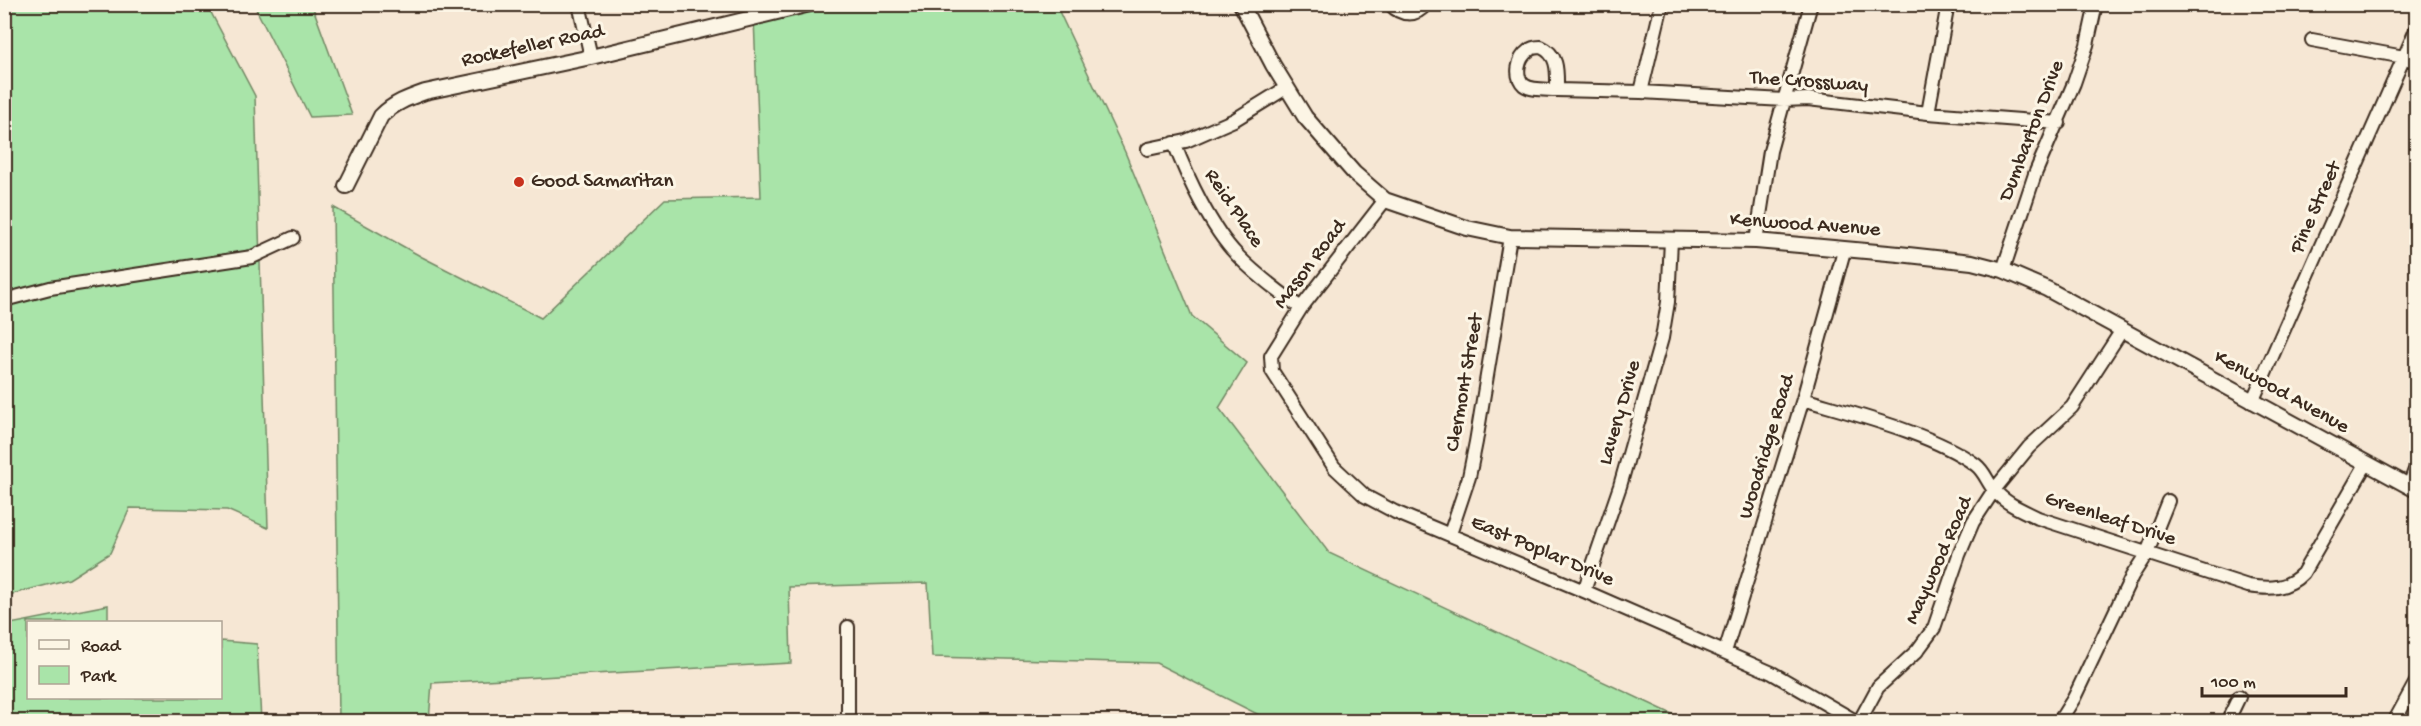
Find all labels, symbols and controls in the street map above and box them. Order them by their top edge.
street label: Rockefeller Road [460,19,608,74]
street label: Dumbarton Drive [1994,56,2072,207]
street label: The Crossway [1748,66,1869,100]
street label: Pine Street [2285,156,2349,259]
street label: Reid Place [1198,165,1269,254]
place label: Good Samaritan [531,170,674,195]
marker: Good Samaritan [512,175,526,189]
street label: Kenwood Avenue [1729,208,1882,244]
street label: Mason Road [1269,214,1354,315]
street label: Clermont Street [1442,310,1491,454]
street label: Kenwood Avenue [2209,345,2354,441]
street label: Lavery Drive [1594,357,1648,468]
street label: Woodridge Road [1734,370,1802,522]
street label: Greenleaf Drive [2041,487,2180,553]
street label: Maywood Road [1901,491,1980,629]
street label: East Poplar Drive [1467,511,1619,594]
legend [27,621,222,699]
text: Road [81,637,122,658]
scale bar [2202,660,2346,698]
text: Park [80,667,117,688]
text: 100 m [2210,673,2256,694]

